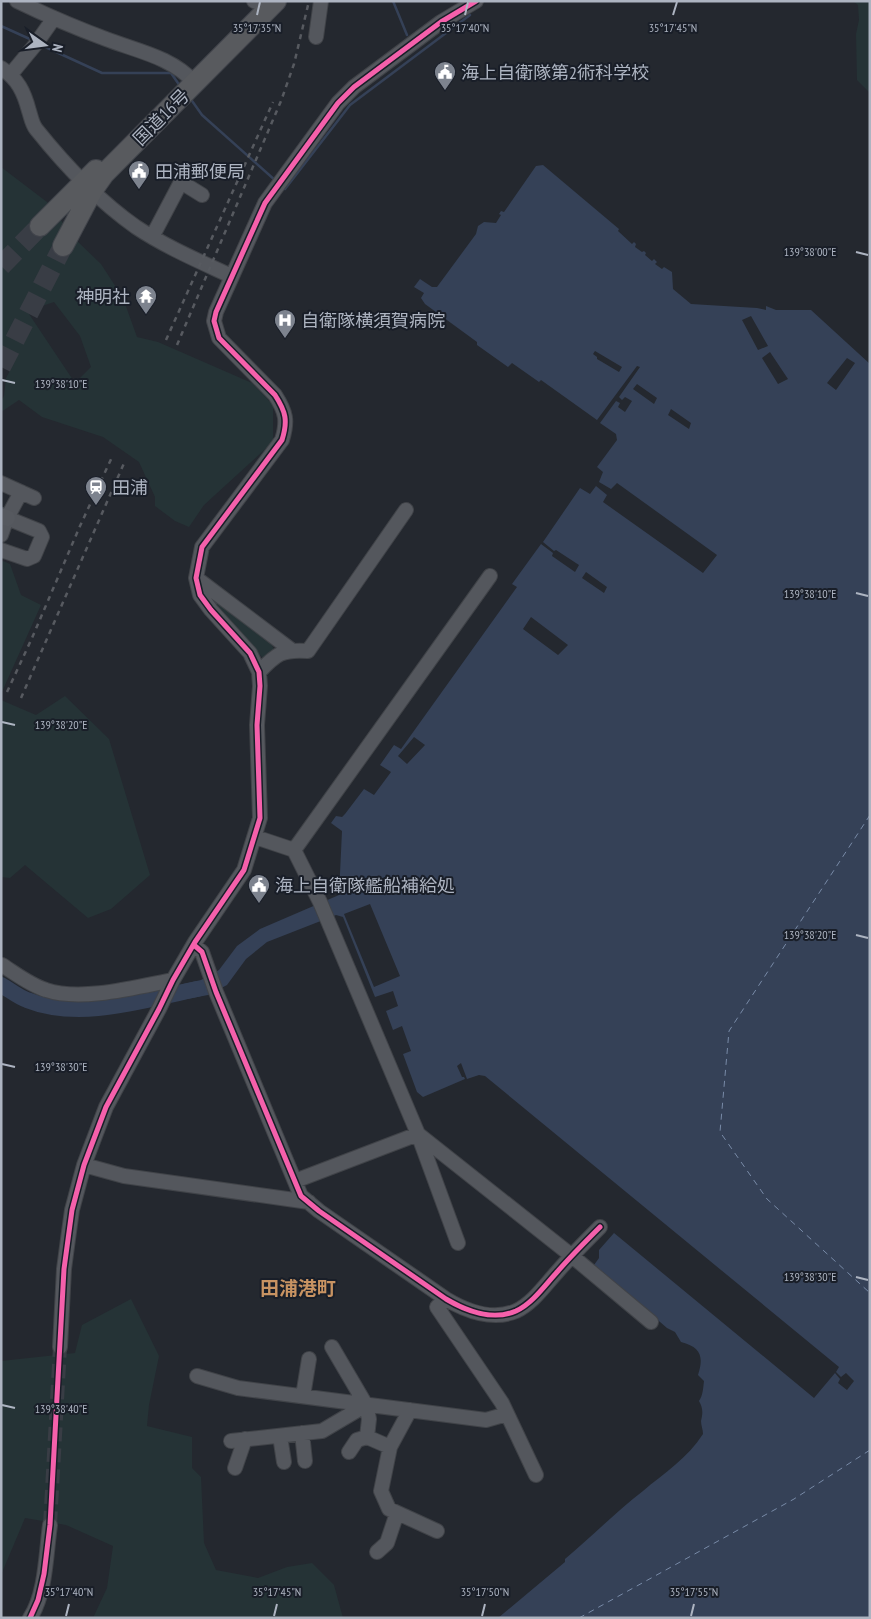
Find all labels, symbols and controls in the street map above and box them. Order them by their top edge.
north arrow [20,20,70,70]
text: 35°17'35"N [233,20,281,35]
text: 35°17'40"N [441,20,489,35]
text: 35°17'45"N [649,20,697,35]
text: N [48,42,67,54]
public building icon: 海上自衛隊第2術科学校 [433,60,457,91]
place label: 海上自衛隊第2術科学校 [461,61,649,84]
street label: 国道16号 [128,84,194,150]
public building icon: 田浦郵便局 [127,159,151,190]
place label: 田浦郵便局 [155,160,245,183]
text: 139°38'00"E [784,244,836,259]
temple icon: 神明社 [134,284,158,315]
place label: 神明社 [76,285,130,308]
hospital icon: 自衛隊横須賀病院 [273,308,297,339]
place label: 自衛隊横須賀病院 [301,309,445,332]
text: 139°38'10"E [35,376,87,391]
station icon: 田浦 [84,475,108,506]
place label: 田浦 [112,476,148,499]
text: 139°38'10"E [784,586,836,601]
text: 139°38'20"E [35,717,87,732]
public building icon: 海上自衛隊艦船補給処 [247,873,271,904]
place label: 海上自衛隊艦船補給処 [275,874,455,897]
text: 139°38'20"E [784,927,836,942]
text: 139°38'30"E [35,1059,87,1074]
text: 139°38'30"E [784,1269,836,1284]
district label: 田浦港町 [260,1276,336,1300]
text: 139°38'40"E [35,1401,87,1416]
text: 35°17'40"N [45,1584,93,1599]
text: 35°17'45"N [253,1584,301,1599]
text: 35°17'50"N [461,1584,509,1599]
text: 35°17'55"N [670,1584,718,1599]

